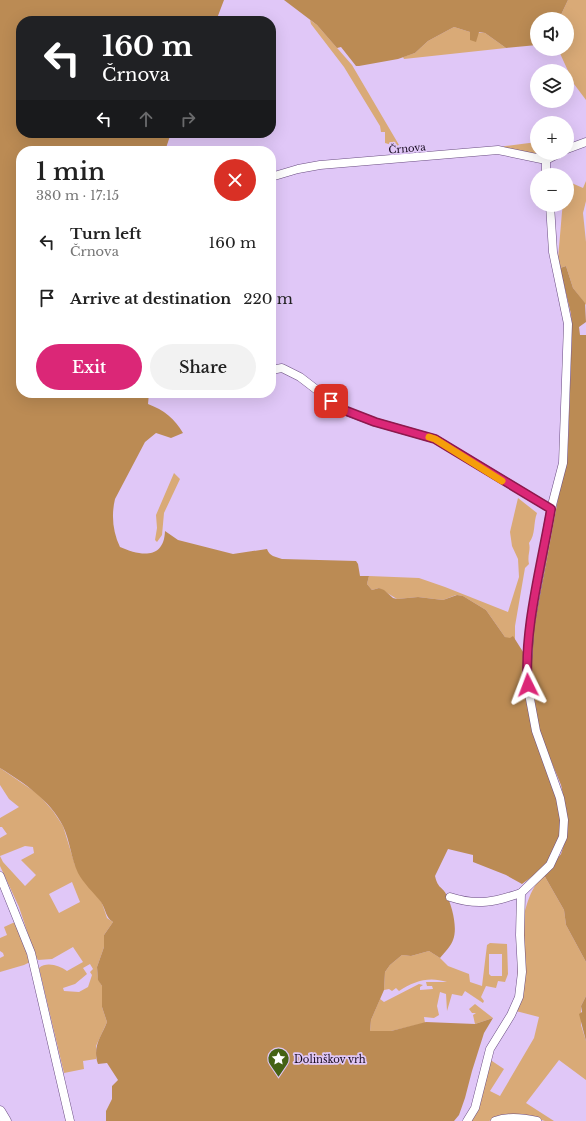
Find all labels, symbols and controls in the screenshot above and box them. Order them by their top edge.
map controls [530,12,574,212]
button: sound [530,12,574,56]
text: 160 m [102,29,193,64]
icon: left [36,32,88,84]
text: Črnova [102,64,170,86]
button: layers [530,64,574,108]
icon: left [93,108,115,130]
icon: ahead [135,108,157,130]
icon: right [177,108,199,130]
button: + [530,116,574,160]
street label: Črnova [388,139,427,157]
text: 1 min [36,157,105,186]
button: close [214,159,256,201]
button: − [530,168,574,212]
text: 380 m · 17:15 [36,187,119,204]
text: Turn left [70,224,141,243]
icon: left [36,231,58,253]
text: 160 m [209,233,256,252]
text: Črnova [70,243,119,260]
icon: arrive [36,287,58,309]
text: Arrive at destination [70,289,231,308]
text: 220 m [243,289,293,308]
button: Exit [36,344,142,390]
button: Share [150,344,256,390]
pin [314,384,348,418]
icon: arrive [320,390,342,412]
position arrow [507,664,549,706]
place icon: Dolinškov vrh [266,1046,292,1079]
place label: Dolinškov vrh [294,1053,366,1066]

